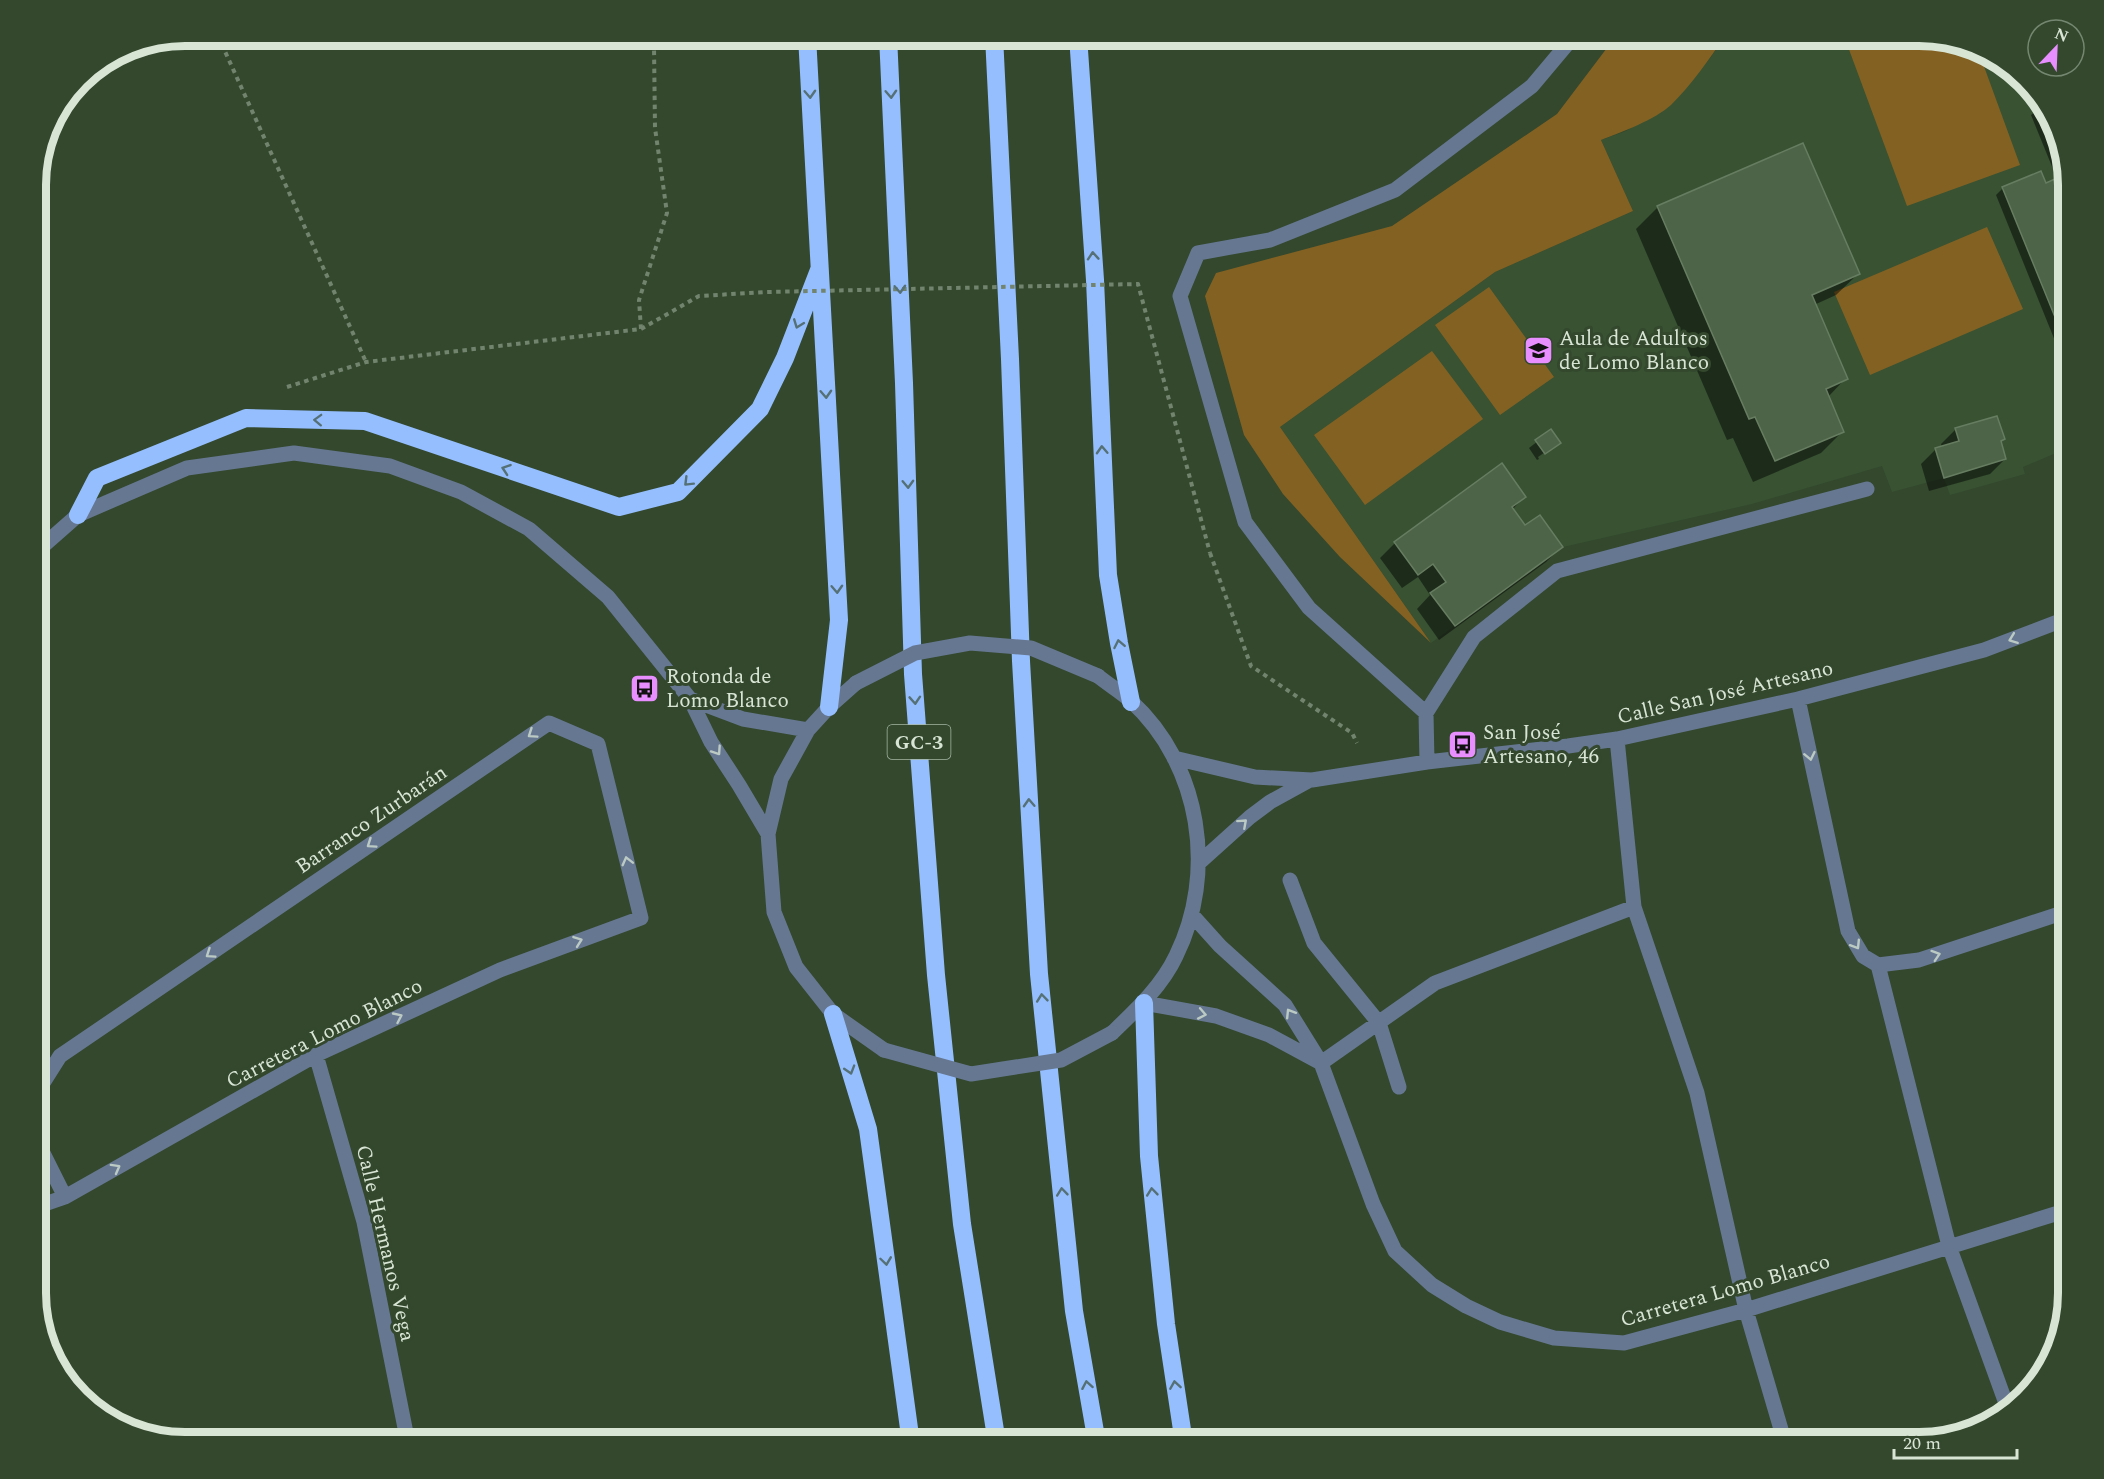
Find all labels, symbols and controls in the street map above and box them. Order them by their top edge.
north arrow [2026,18,2086,78]
text: N [2051,22,2072,49]
one-way arrow [804,90,817,99]
one-way arrow [884,90,897,99]
one-way arrow [1087,251,1100,260]
one-way arrow [894,285,907,294]
one-way arrow [793,318,805,329]
place label: Aula de Adultos de Lomo Blanco [1559,323,1709,379]
school or university icon: Aula de Adultos de Lomo Blanco [1522,334,1554,366]
one-way arrow [820,389,833,398]
one-way arrow [314,414,323,426]
one-way arrow [1096,446,1109,455]
one-way arrow [501,463,511,476]
one-way arrow [685,474,696,485]
one-way arrow [901,480,914,489]
one-way arrow [831,584,844,593]
one-way arrow [2009,631,2019,644]
one-way arrow [1113,640,1126,650]
street label: Calle San José Artesano [1614,653,1836,733]
place label: Rotonda de Lomo Blanco [666,661,789,717]
bus stop icon: Rotonda de Lomo Blanco [629,672,661,704]
one-way arrow [909,695,922,704]
place label: San José Artesano, 46 [1483,717,1599,773]
road number: GC-3 [888,725,950,759]
one-way arrow [528,727,539,738]
bus stop icon: San José Artesano, 46 [1446,728,1478,760]
one-way arrow [710,744,721,755]
one-way arrow [1803,751,1816,761]
street label: Barranco Zurbarán [289,757,454,883]
one-way arrow [1023,799,1036,808]
one-way arrow [1236,819,1247,830]
one-way arrow [367,837,378,848]
one-way arrow [621,856,634,866]
one-way arrow [572,936,583,948]
one-way arrow [1849,939,1861,949]
one-way arrow [205,947,216,958]
one-way arrow [1930,950,1941,962]
street label: Carretera Lomo Blanco [221,970,428,1097]
one-way arrow [1036,993,1049,1003]
one-way arrow [1197,1007,1207,1020]
one-way arrow [1287,1009,1298,1020]
one-way arrow [392,1012,403,1024]
one-way arrow [843,1064,855,1075]
street label: Calle Hermanos Vega [347,1142,423,1345]
one-way arrow [109,1164,120,1176]
one-way arrow [1056,1187,1069,1197]
one-way arrow [1146,1187,1159,1196]
street label: Carretera Lomo Blanco [1617,1246,1834,1336]
one-way arrow [880,1256,892,1265]
one-way arrow [1081,1381,1094,1391]
one-way arrow [1169,1381,1181,1390]
scale bar [1894,1422,2017,1460]
text: 20 m [1903,1430,1941,1457]

